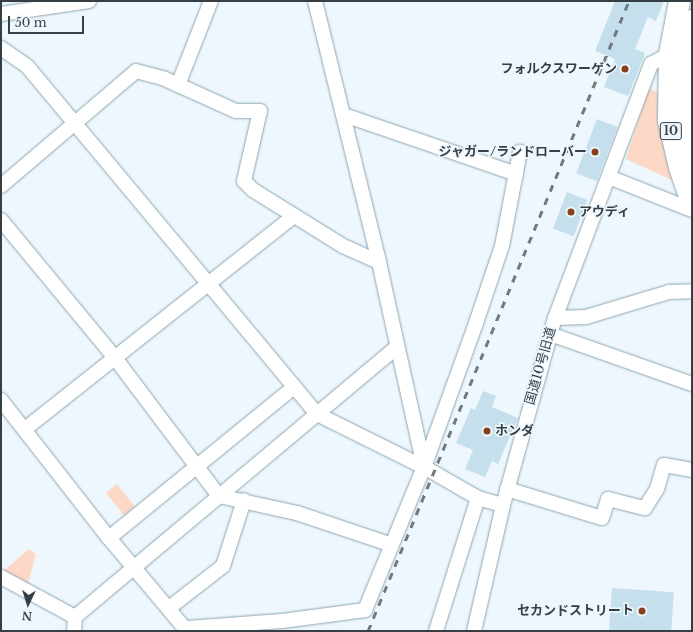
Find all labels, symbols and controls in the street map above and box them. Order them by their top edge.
scale bar [10,8,86,34]
text: 50 m [15,15,47,30]
place label: フォルクスワーゲン [500,61,617,77]
marker: フォルクスワーゲン [620,64,630,74]
road number: 10 [659,121,683,141]
place label: ジャガー/ランドローバー [438,144,587,160]
marker: ジャガー/ランドローバー [590,147,600,157]
place label: アウディ [579,204,631,220]
marker: アウディ [566,207,576,217]
street label: 国道10号旧道 [522,325,560,407]
place label: ホンダ [495,423,534,439]
marker: ホンダ [482,426,492,436]
north arrow [8,584,48,624]
place label: セカンドストリート [517,603,634,619]
marker: セカンドストリート [637,606,647,616]
text: N [22,609,33,623]

